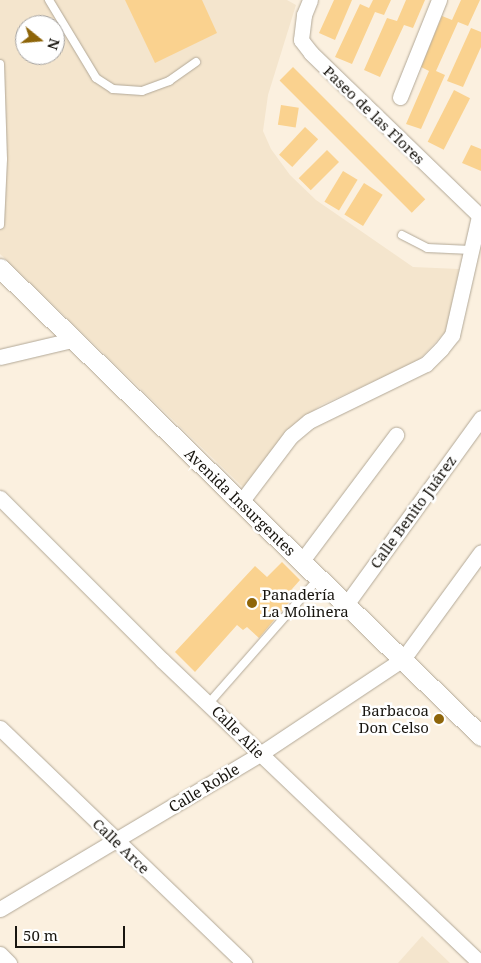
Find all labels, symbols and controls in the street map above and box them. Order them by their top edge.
north arrow [15,15,65,65]
text: N [43,36,65,52]
street label: Paseo de las Flores [320,62,428,168]
street label: Avenida Insurgentes [181,445,299,559]
street label: Calle Benito Juárez [366,452,460,572]
place label: Panadería La Molinera [262,585,349,620]
marker: Panadería La Molinera [246,597,258,609]
place label: Barbacoa Don Celso [359,701,429,736]
street label: Calle Alie [208,702,268,762]
marker: Barbacoa Don Celso [433,713,445,725]
street label: Calle Roble [165,760,243,816]
street label: Calle Arce [89,815,153,877]
scale bar [18,916,128,948]
text: 50 m [23,925,58,945]

